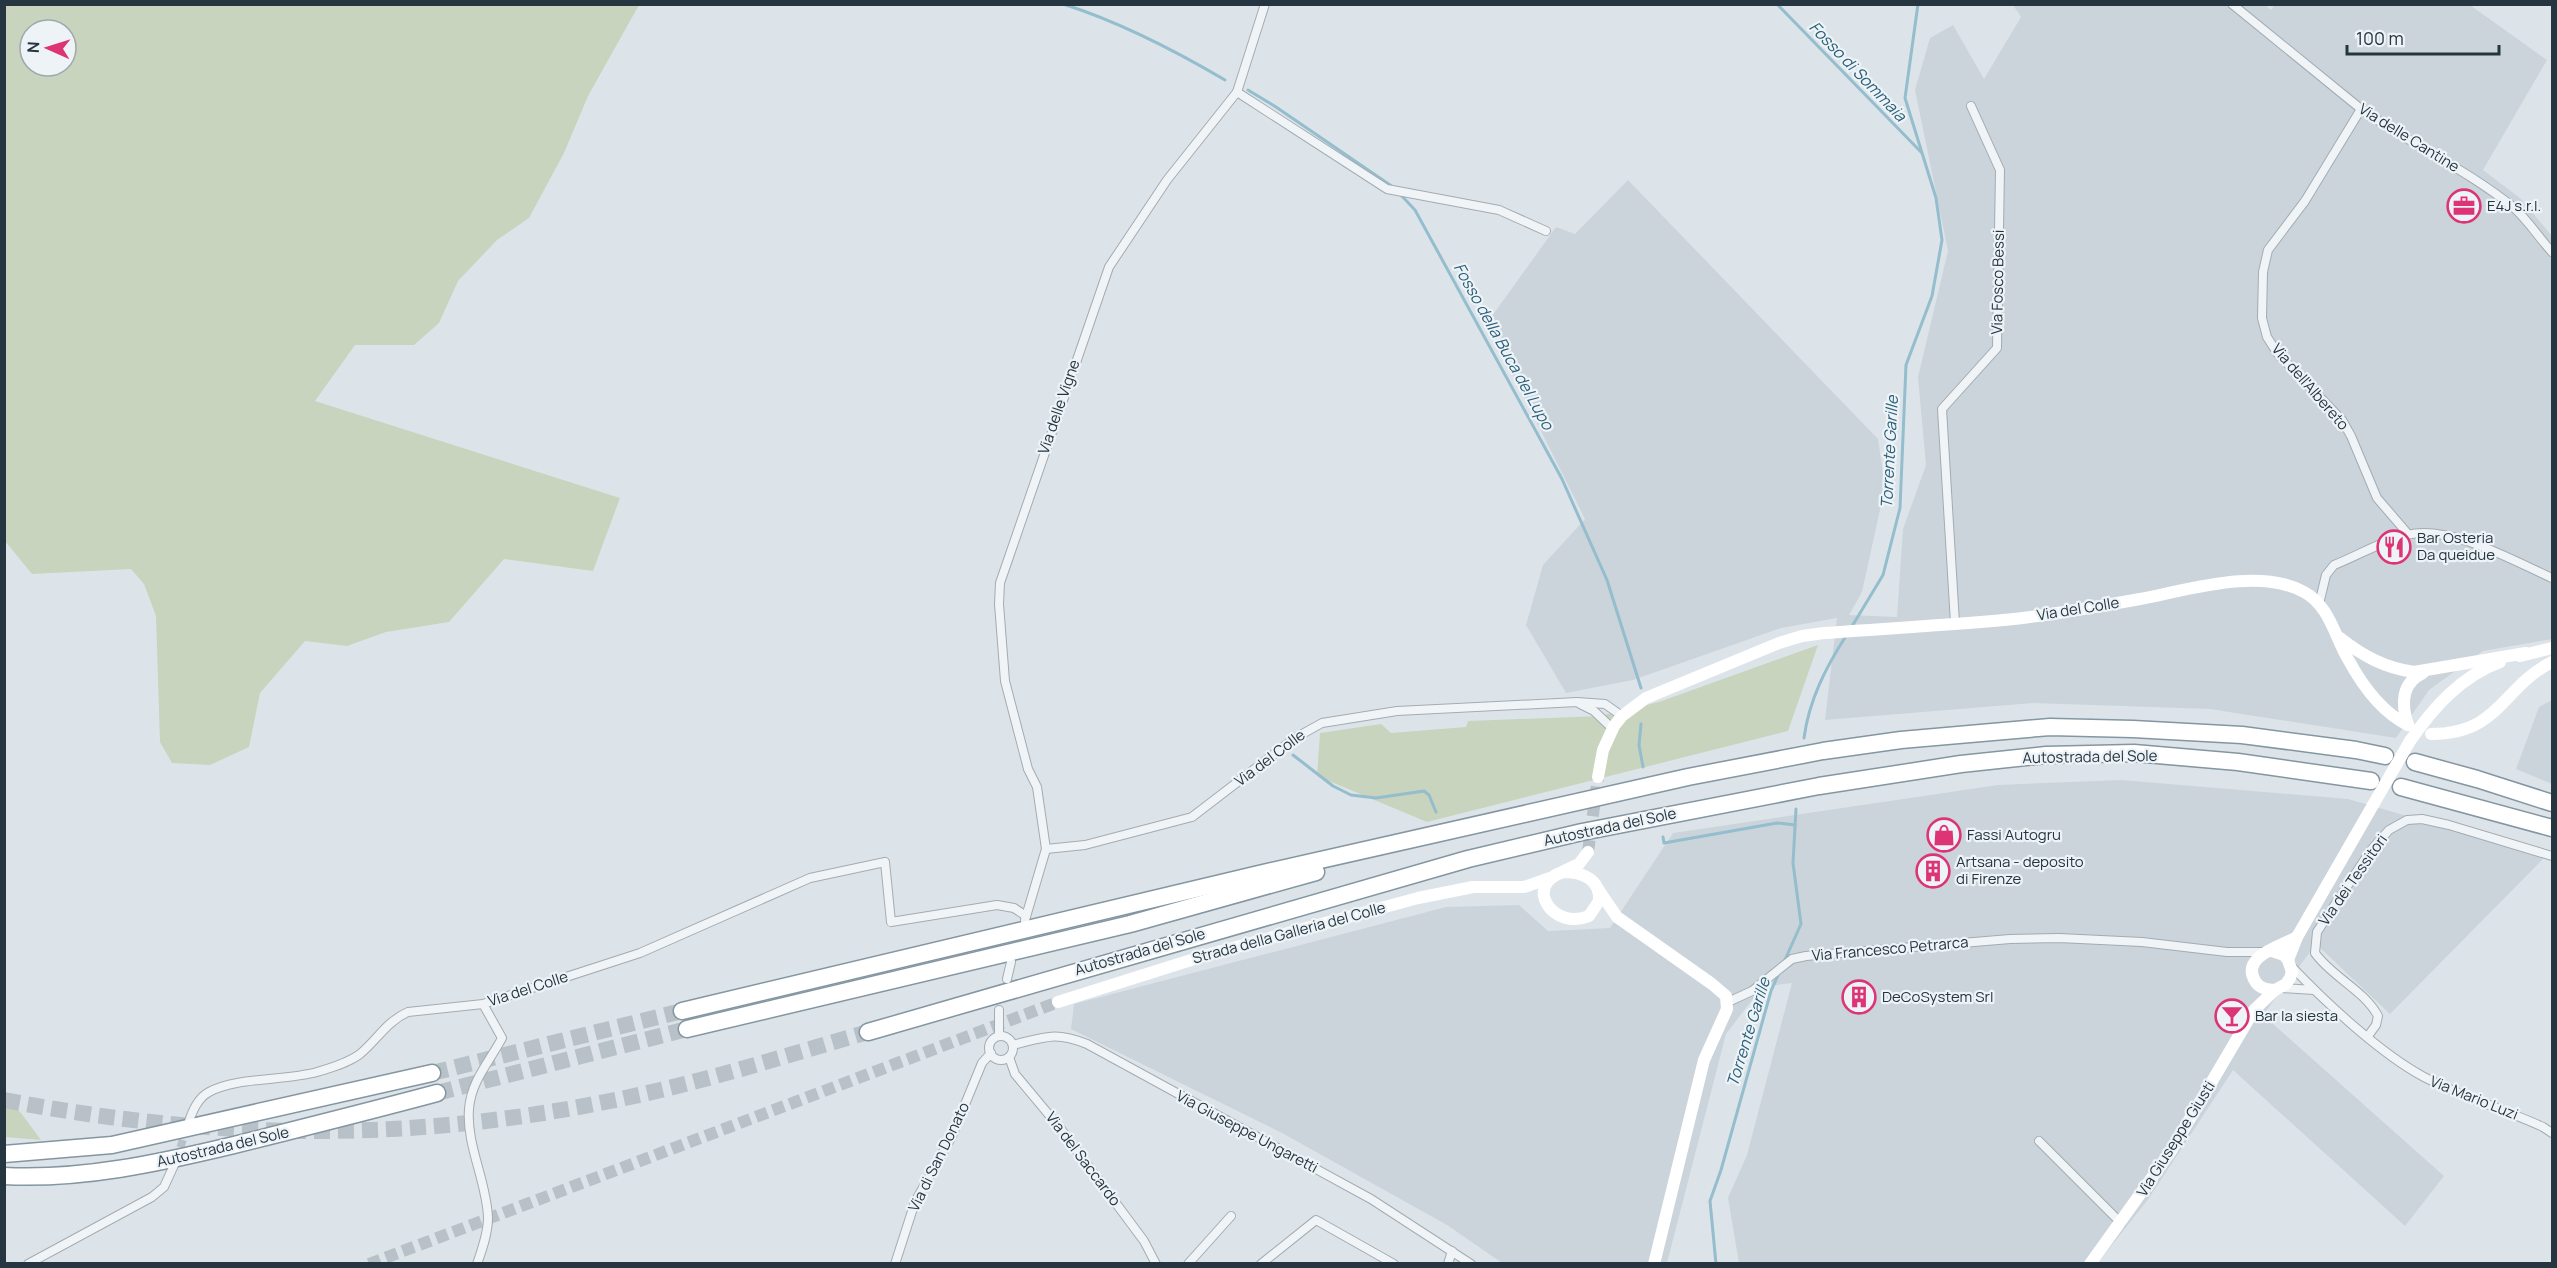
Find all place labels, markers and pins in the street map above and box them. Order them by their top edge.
office icon: E4J s.r.l. [2446,188,2482,224]
place label: E4J s.r.l. [2487,195,2541,216]
place label: Bar Osteria Da queidue [2417,527,2495,565]
restaurant icon: Bar Osteria Da queidue [2376,529,2412,565]
shop icon: Fassi Autogru [1926,817,1962,853]
place label: Fassi Autogru [1967,824,2061,845]
place label: Artsana - deposito di Firenze [1956,851,2084,889]
building icon: Artsana - deposito di Firenze [1915,853,1951,889]
building icon: DeCoSystem Srl [1841,979,1877,1015]
place label: DeCoSystem Srl [1882,986,1993,1007]
bar icon: Bar la siesta [2214,998,2250,1034]
place label: Bar la siesta [2255,1005,2338,1026]

